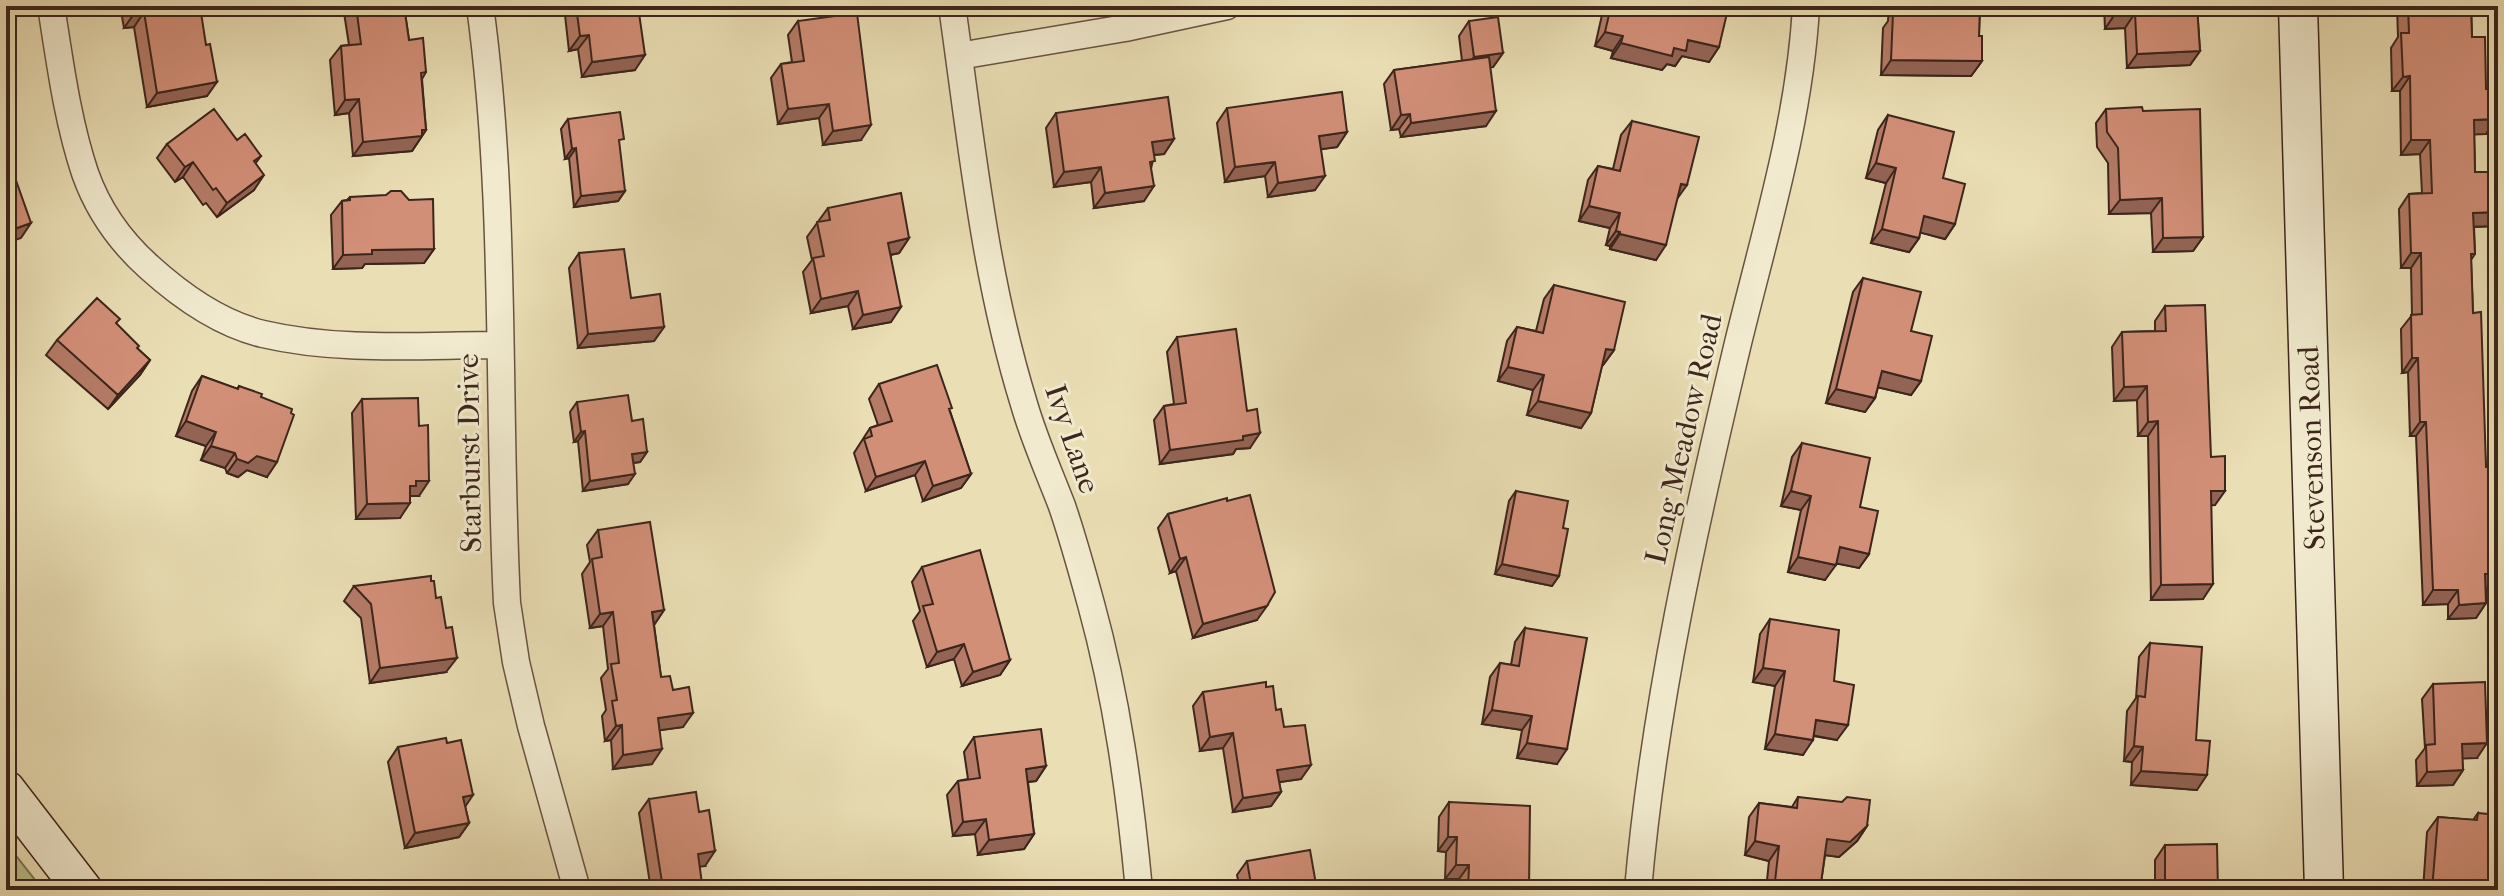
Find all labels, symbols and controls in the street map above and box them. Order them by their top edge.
street label: Long Meadow Road [1638,310,1730,567]
street label: Stevenson Road [2291,345,2333,551]
street label: Starburst Drive [451,353,489,553]
street label: Ivy Lane [1037,380,1107,498]

